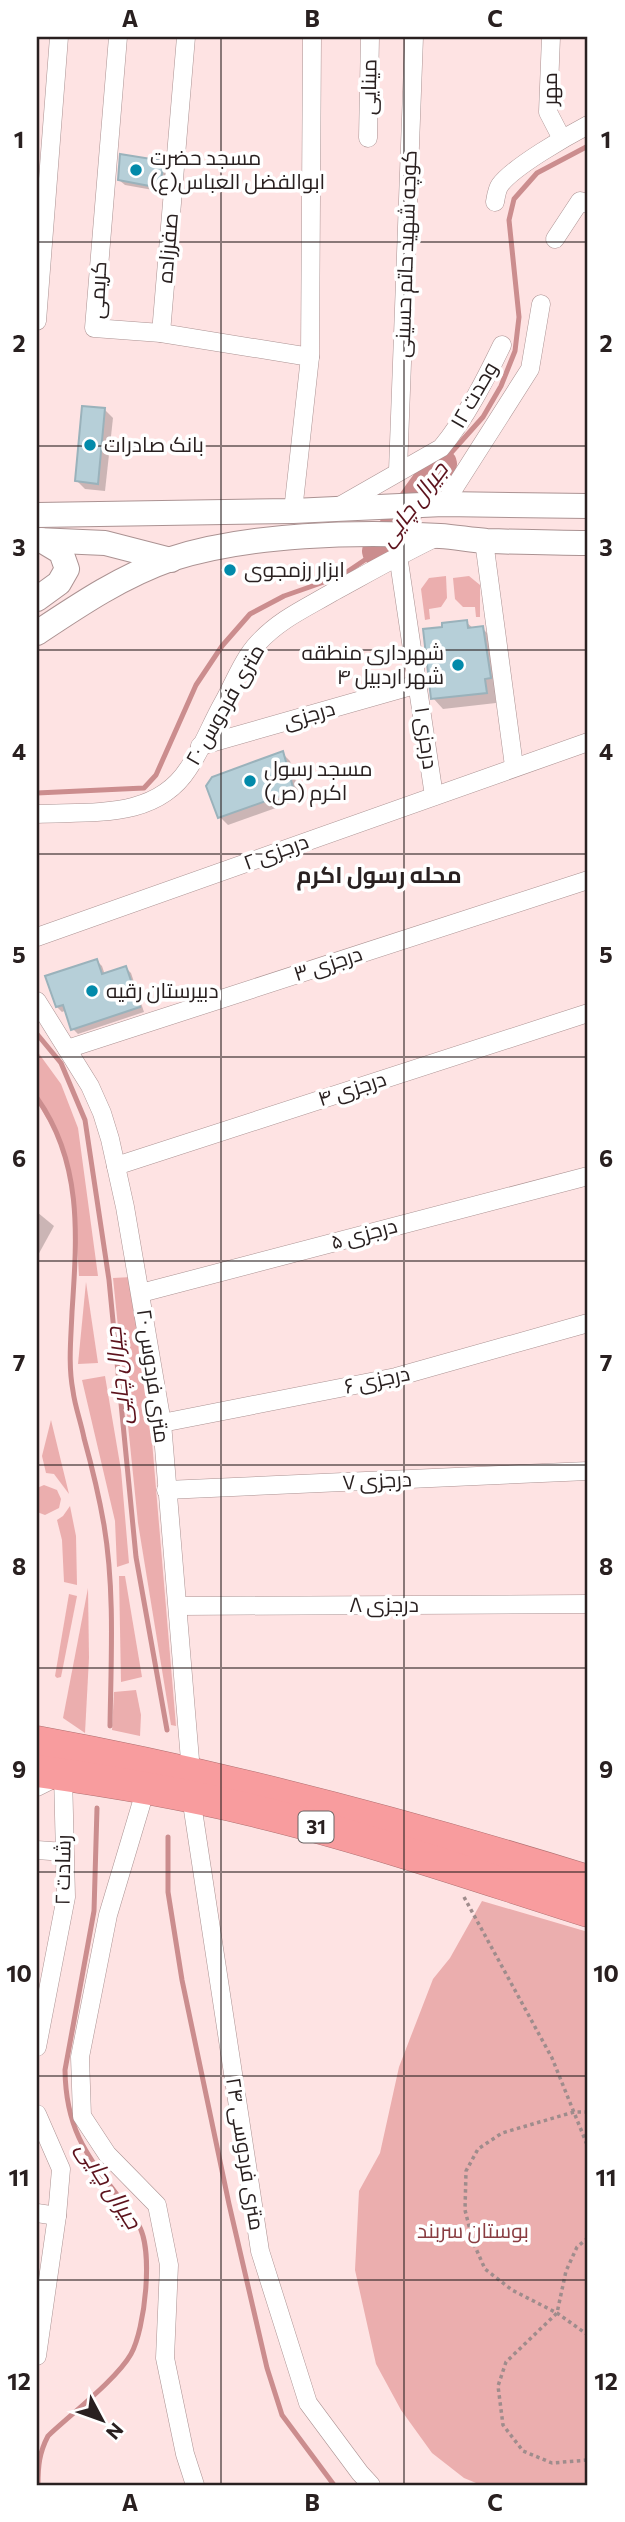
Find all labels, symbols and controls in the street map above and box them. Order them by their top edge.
text: A [122,4,139,32]
text: B [304,4,320,32]
text: C [487,4,503,32]
street label: مینایی [355,59,382,115]
street label: مهر [536,72,563,107]
text: 1 [14,125,24,153]
text: 1 [601,125,611,153]
place label: مسجد حضرت ابوالفضل العباس(ع) [150,144,325,196]
street label: کوچه شهید حاتم حسینی [388,150,424,358]
marker: مسجد حضرت ابوالفضل العباس(ع) [128,162,144,178]
street label: صفرزاده [151,212,183,284]
street label: کریمی [83,260,112,320]
text: 2 [12,329,26,357]
text: 2 [599,329,613,357]
street label: وحدت ۱۲ [444,357,503,432]
place label: بانک صادرات [104,431,204,457]
marker: بانک صادرات [82,437,98,453]
water label: جیرال چایی [371,455,456,553]
text: 3 [12,533,26,561]
text: 3 [599,533,613,561]
place label: ابزار رزمجوی [244,556,345,583]
marker: ابزار رزمجوی [222,562,238,578]
street label: ۲۰ متری فردوس [179,639,270,770]
place label: شهرداری منطقه ۴ شهر اردبیل [301,639,444,690]
marker: شهرداری منطقه ۴ شهر اردبیل [450,657,466,673]
street label: درجزی [280,694,338,735]
street label: درجزی ۱ [409,705,444,771]
text: 4 [12,737,26,765]
text: 4 [599,737,613,765]
place label: مسجد رسول اکرم (ص) [264,755,372,807]
marker: مسجد رسول اکرم (ص) [242,773,258,789]
street label: درجزی ۲ [239,827,312,876]
district label: محله رسول اکرم [296,860,462,891]
text: 5 [12,940,26,968]
street label: درجزی ۳ [290,940,366,987]
text: 5 [599,940,613,968]
place label: دبیرستان رقیه [106,977,219,1004]
marker: دبیرستان رقیه [84,983,100,999]
street label: درجزی ۴ [314,1065,390,1112]
text: 6 [12,1144,26,1172]
text: 6 [599,1144,613,1172]
street label: درجزی ۵ [328,1212,400,1255]
street label: ۲۰ متری فردوس [131,1307,176,1445]
water label: جیرال چایی [98,1324,139,1426]
text: 7 [13,1348,25,1376]
text: 7 [600,1348,612,1376]
street label: درجزی ۶ [342,1359,412,1400]
street label: درجزی ۷ [342,1465,412,1496]
text: 8 [12,1552,26,1580]
text: 8 [599,1552,613,1580]
street label: درجزی ۸ [349,1591,419,1618]
text: 9 [12,1755,26,1783]
text: 9 [599,1755,613,1783]
road number: 31 [298,1812,334,1842]
street label: رشادت ۲ [48,1834,76,1906]
text: 10 [6,1959,32,1987]
text: 10 [593,1959,619,1987]
street label: ۲۴ متری فردوسی [220,2076,271,2232]
water label: جیرال چایی [69,2136,149,2236]
text: 11 [9,2163,29,2191]
text: 11 [596,2163,616,2191]
park label: بوستان سربند [417,2217,529,2244]
text: 12 [7,2367,31,2395]
text: 12 [594,2367,618,2395]
north arrow [66,2386,136,2456]
text: N [102,2419,129,2444]
text: A [122,2488,139,2516]
text: B [304,2488,320,2516]
text: C [487,2488,503,2516]

